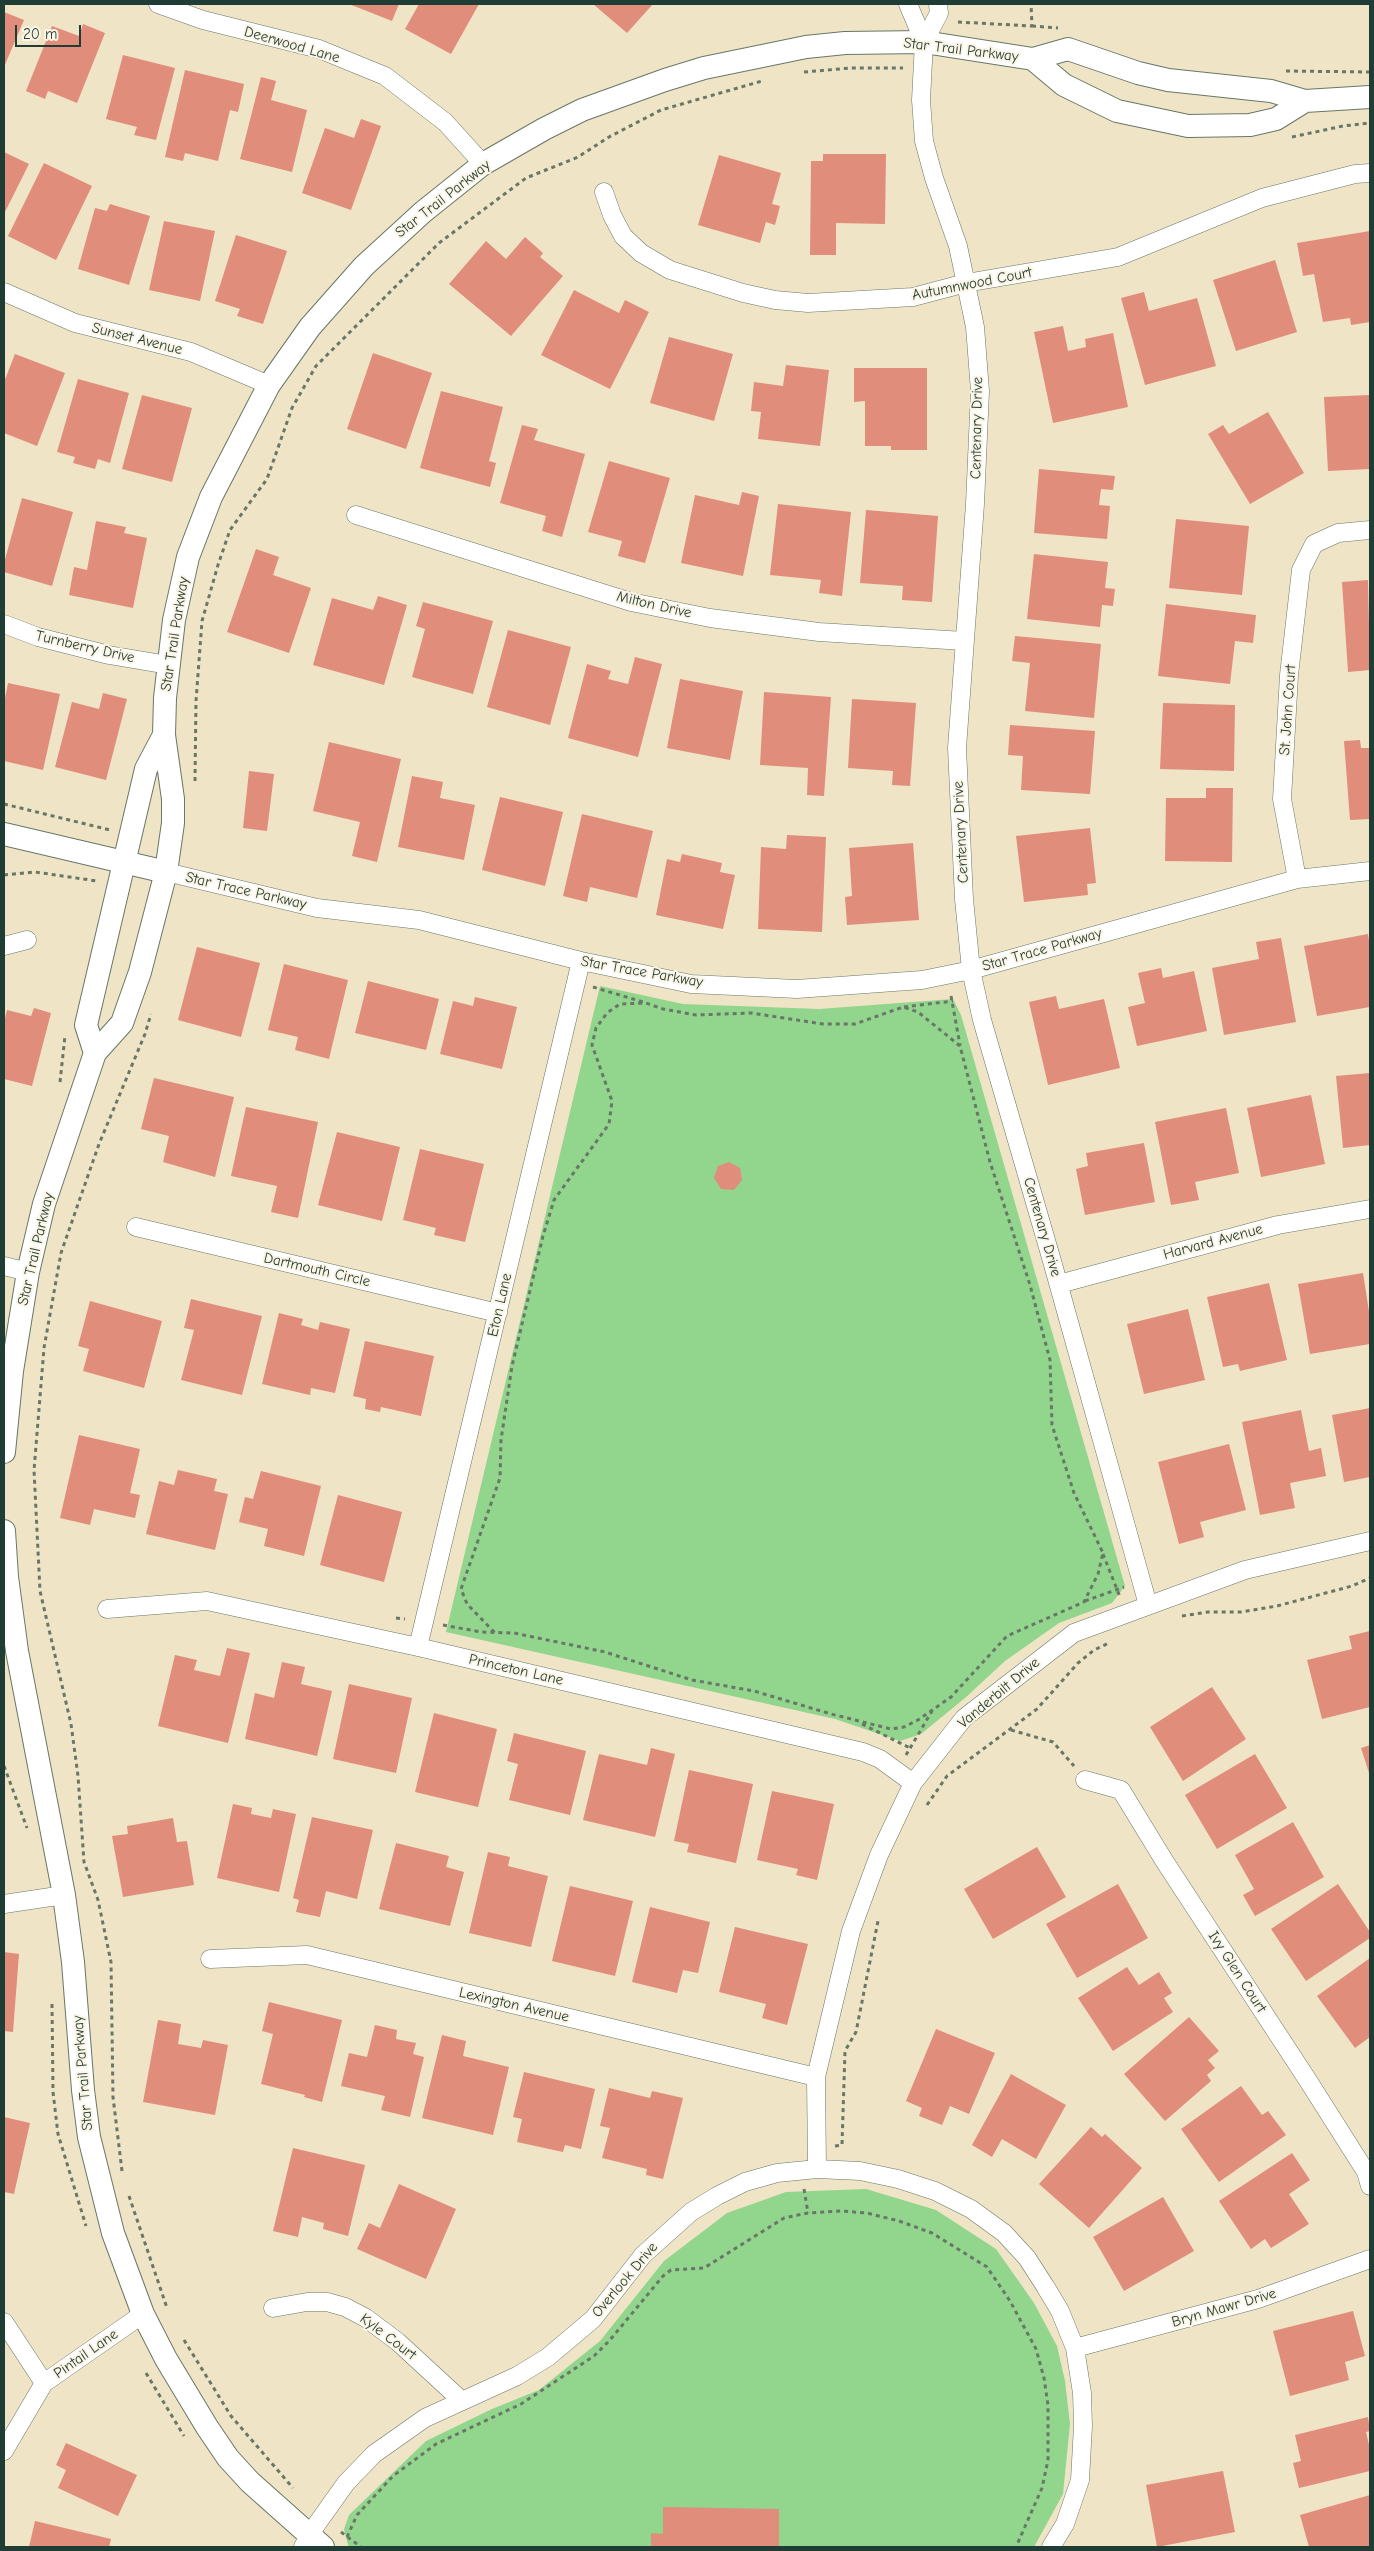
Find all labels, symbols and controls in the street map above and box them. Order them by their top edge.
scale bar [18,15,84,47]
street label: Deerwood Lane [242,23,342,67]
text: 20 m [23,25,57,43]
street label: Star Trail Parkway [903,34,1019,66]
street label: Star Trail Parkway [392,156,494,242]
street label: Autumnwood Court [911,264,1033,304]
street label: Sunset Avenue [90,319,184,359]
street label: Centenary Drive [967,377,987,479]
street label: Star Trail Parkway [157,575,193,693]
street label: Milton Drive [615,588,693,622]
street label: Turnberry Drive [34,627,136,667]
street label: St. John Court [1276,664,1300,756]
street label: Centenary Drive [949,780,973,884]
street label: Star Trace Parkway [184,868,308,914]
street label: Star Trace Parkway [980,924,1104,976]
street label: Star Trace Parkway [580,952,704,992]
street label: Centenary Drive [1019,1175,1065,1279]
street label: Star Trail Parkway [14,1191,58,1307]
street label: Harvard Avenue [1161,1220,1265,1264]
street label: Dartmouth Circle [262,1249,372,1291]
street label: Eton Lane [484,1271,516,1339]
street label: Princeton Lane [467,1650,565,1690]
street label: Vanderbilt Drive [955,1654,1043,1732]
street label: Ivy Glen Court [1204,1928,1270,2016]
street label: Lexington Avenue [457,1984,571,2026]
street label: Star Trail Parkway [69,2015,97,2131]
street label: Overlook Drive [588,2239,662,2321]
street label: Bryn Mawr Drive [1170,2284,1278,2332]
street label: Kyle Court [356,2310,420,2364]
street label: Pintail Lane [50,2325,122,2383]

